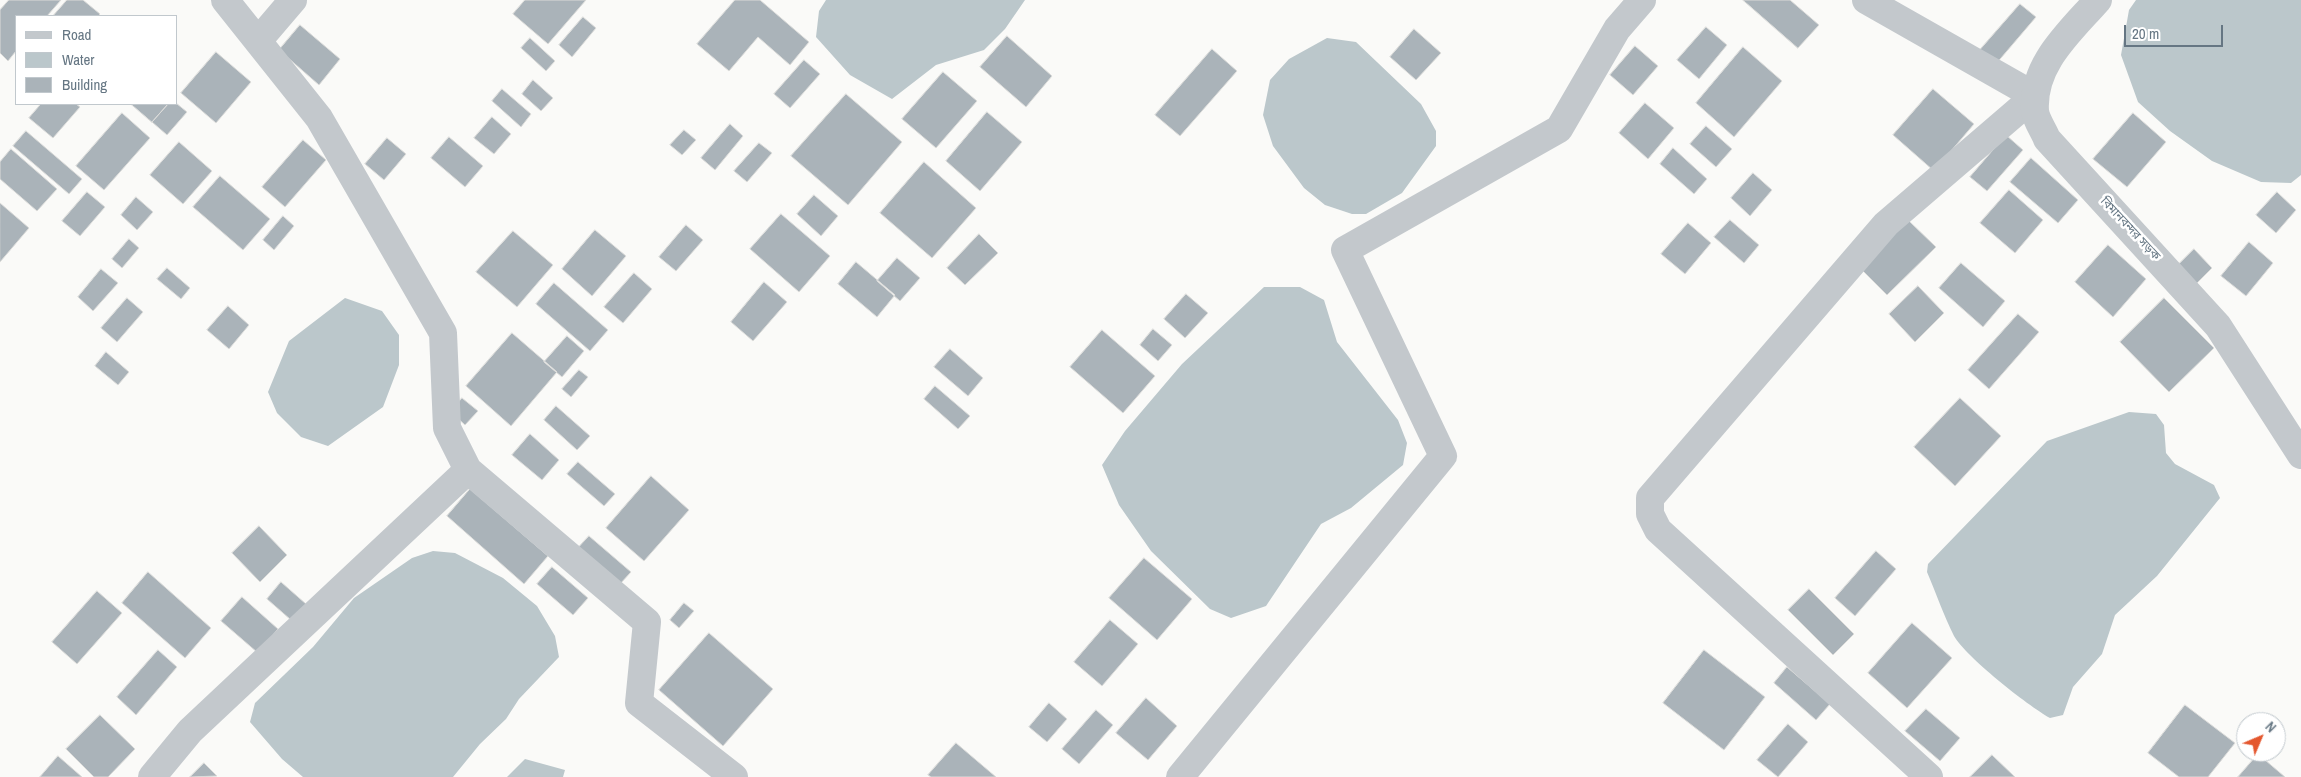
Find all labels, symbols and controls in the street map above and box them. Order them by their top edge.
legend [15,15,178,105]
scale bar [2126,15,2225,47]
text: 20 m [2132,23,2159,44]
text: Road [62,24,91,45]
text: Water [62,49,94,70]
text: Building [62,74,107,95]
street label: বিমানবন্দর সড়ক [2097,194,2163,264]
north arrow [2236,712,2286,762]
text: N [2262,718,2280,736]

